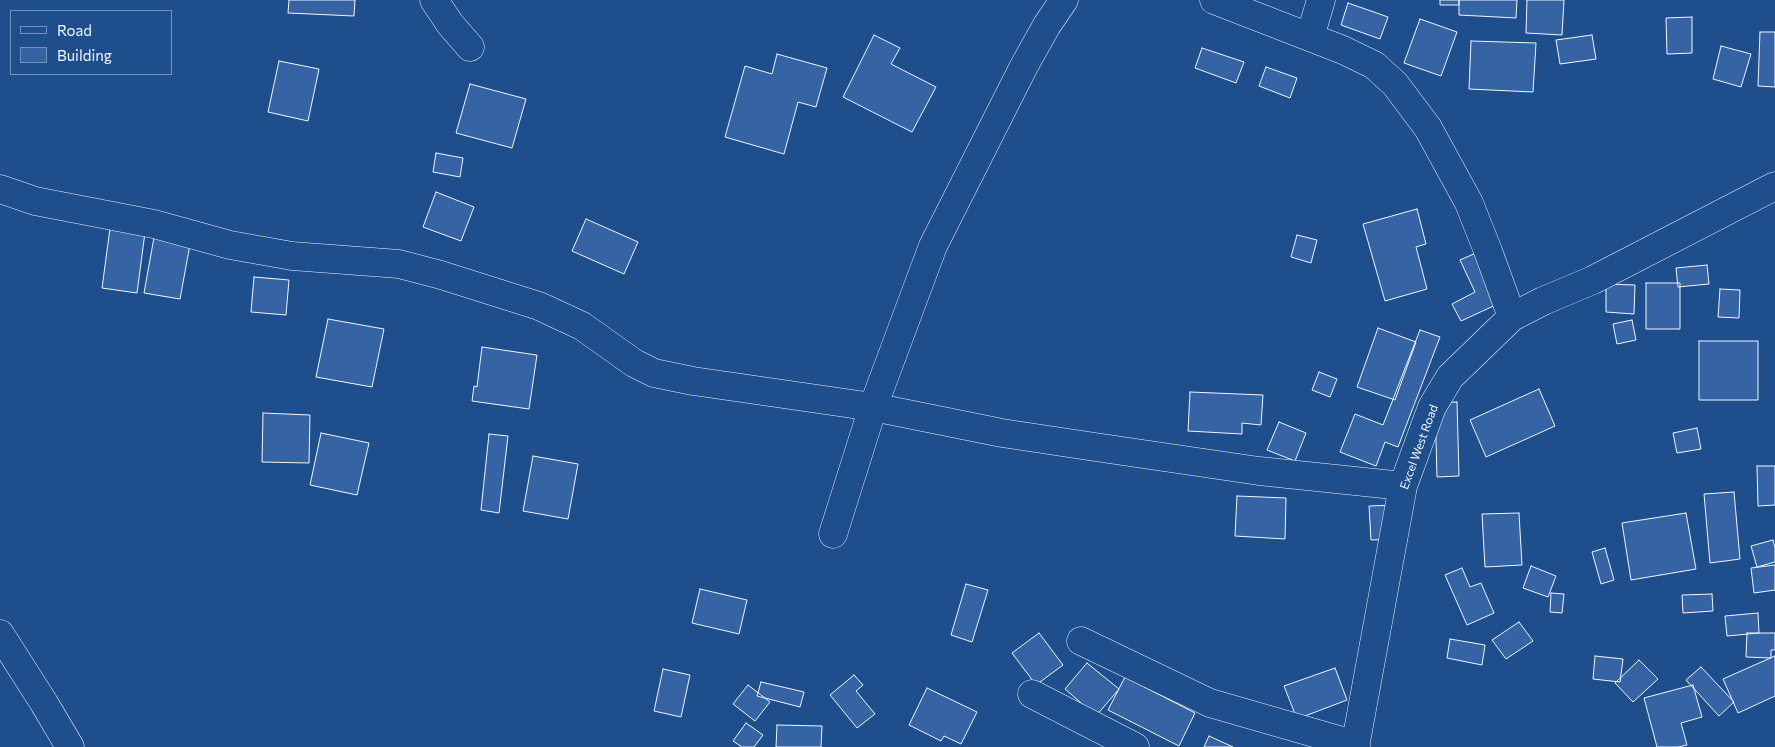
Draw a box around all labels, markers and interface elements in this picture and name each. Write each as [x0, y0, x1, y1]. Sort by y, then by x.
legend [10, 10, 172, 75]
text: Road [57, 21, 92, 39]
text: Building [57, 46, 112, 64]
street label: Excel West Road [1397, 403, 1441, 491]

